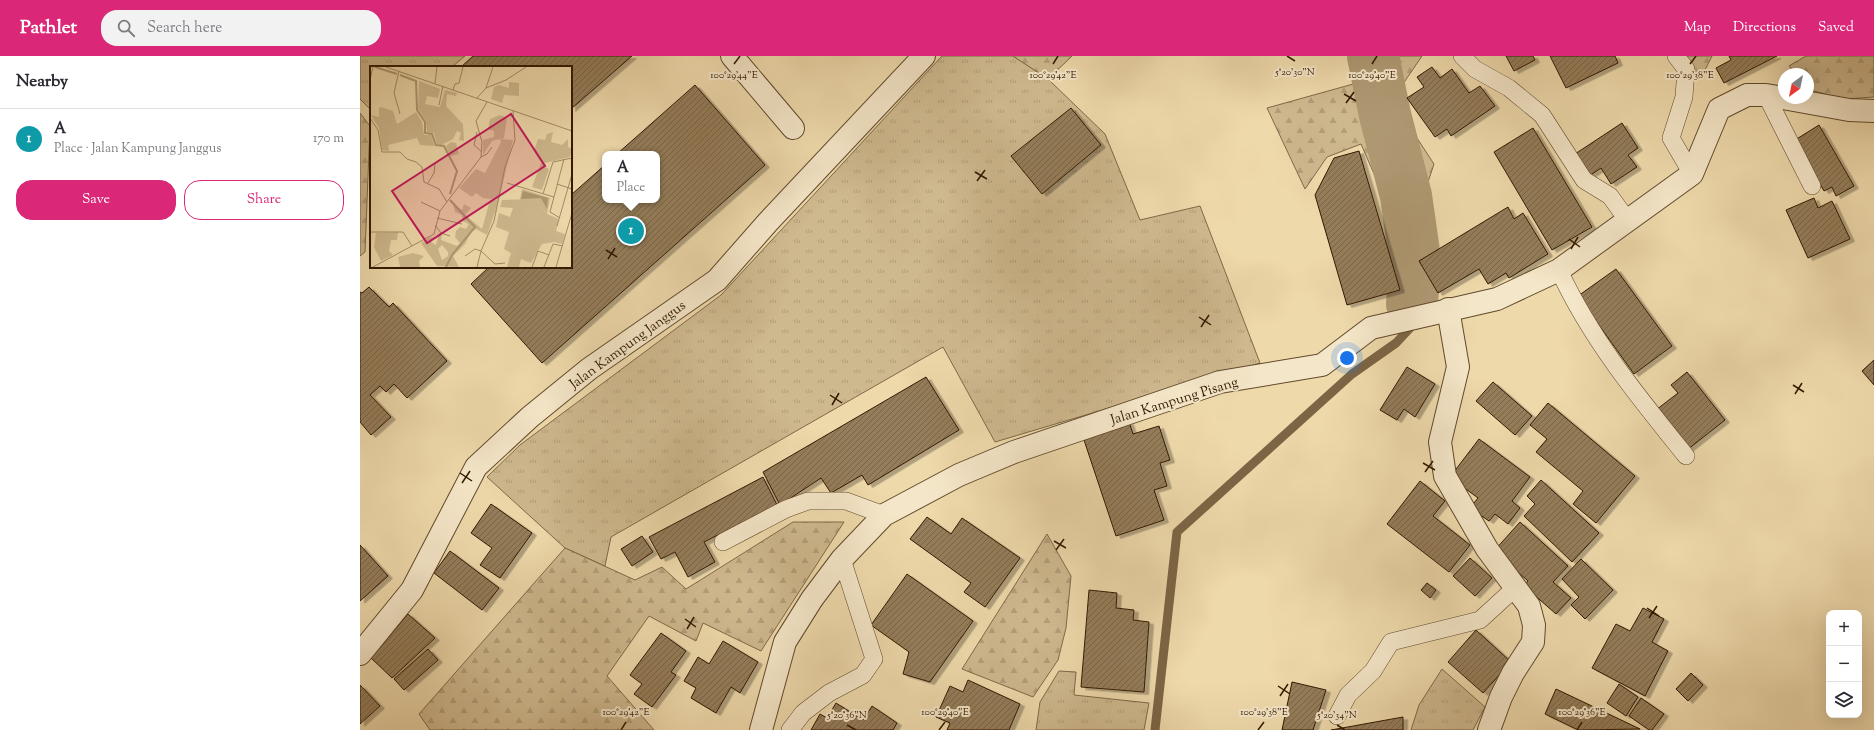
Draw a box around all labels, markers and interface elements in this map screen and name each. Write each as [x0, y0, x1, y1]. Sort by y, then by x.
search box [101, 10, 381, 46]
text: Pathlet [20, 15, 77, 42]
icon: search [115, 17, 137, 39]
text: Search here [147, 18, 222, 39]
text: Map [1684, 18, 1711, 38]
text: Directions [1733, 18, 1796, 38]
text: Saved [1818, 18, 1854, 38]
text: 5°20'30"N [1274, 65, 1315, 80]
inset map [370, 66, 572, 268]
text: 100°29'44"E [710, 68, 758, 83]
text: 100°29'42"E [1030, 68, 1076, 83]
text: 100°29'40"E [1348, 68, 1396, 83]
text: 100°29'38"E [1666, 68, 1714, 83]
north arrow [1778, 68, 1814, 104]
text: Nearby [16, 70, 68, 94]
text: A [54, 119, 66, 140]
text: 1 [27, 130, 31, 148]
text: 170 m [313, 130, 344, 148]
text: Place · Jalan Kampung Janggus [54, 140, 221, 158]
popup [602, 151, 660, 203]
text: A [617, 158, 629, 179]
text: Place [617, 179, 645, 197]
button: Save [16, 180, 176, 220]
button: Share [184, 180, 344, 220]
pin: 1 [618, 216, 644, 246]
street label: Jalan Kampung Janggus [565, 296, 691, 395]
your location [1337, 348, 1357, 368]
street label: Jalan Kampung Pisang [1107, 373, 1241, 431]
map controls [1826, 610, 1862, 718]
button: + [1826, 610, 1862, 646]
button: − [1826, 646, 1862, 682]
button: layers [1826, 682, 1862, 718]
text: 100°29'42"E [603, 705, 649, 720]
text: 100°29'40"E [921, 705, 969, 720]
text: 100°29'38"E [1240, 705, 1288, 720]
text: 100°29'36"E [1558, 705, 1606, 720]
text: 5°20'36"N [826, 708, 867, 723]
text: 5°20'34"N [1316, 708, 1357, 723]

